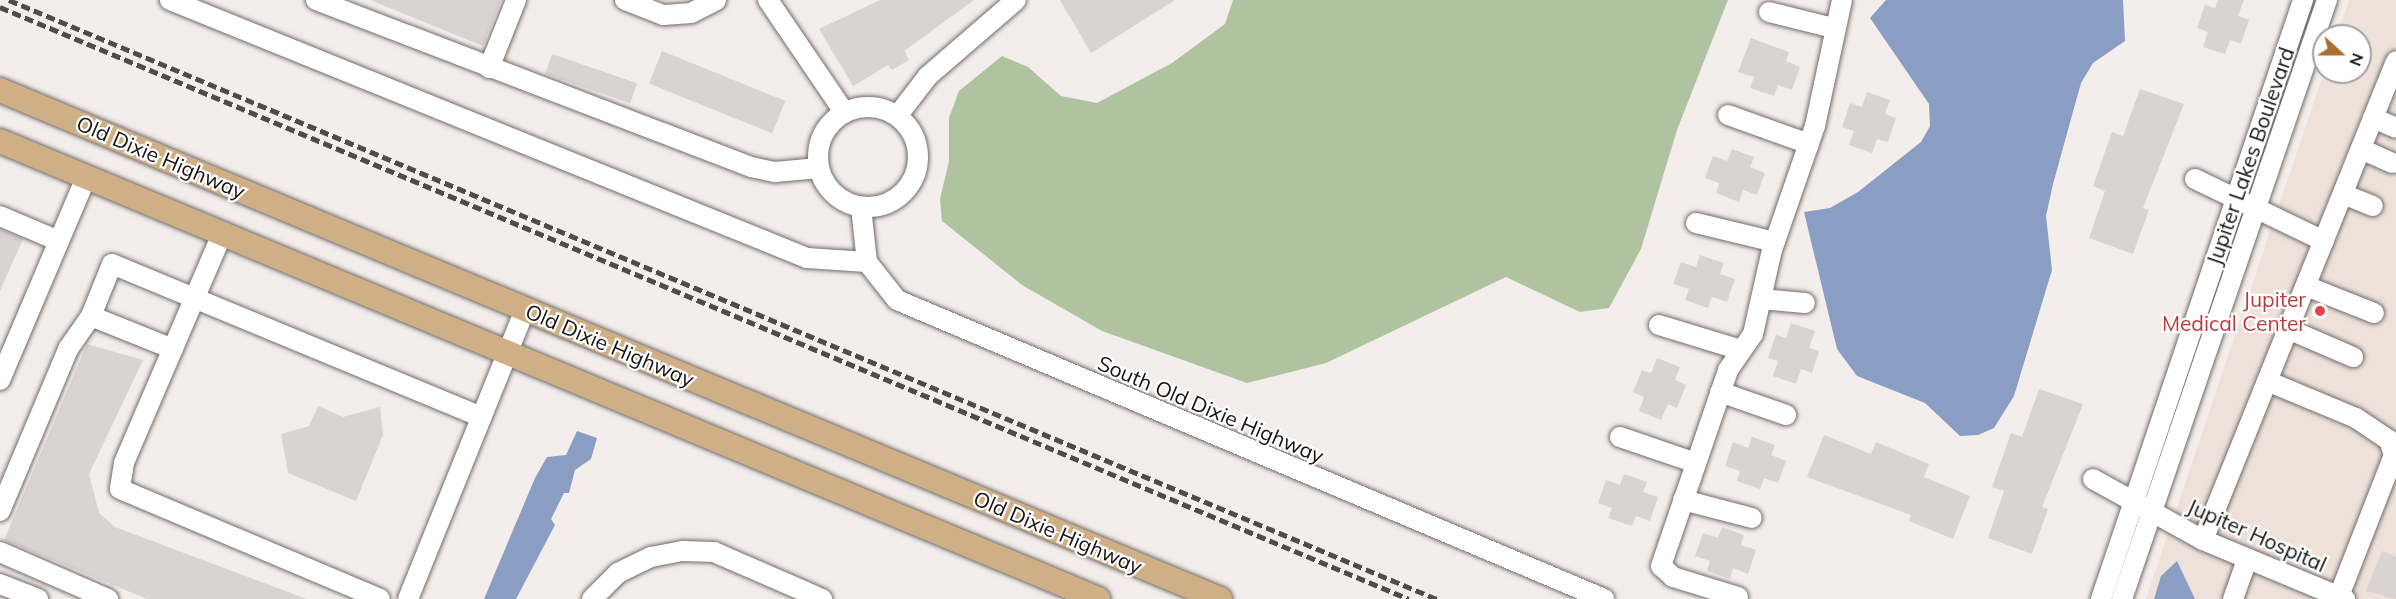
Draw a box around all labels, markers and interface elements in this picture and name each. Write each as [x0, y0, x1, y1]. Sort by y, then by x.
north arrow [2312, 24, 2372, 84]
street label: Jupiter Lakes Boulevard [2201, 44, 2299, 268]
text: N [2345, 51, 2368, 69]
street label: Old Dixie Highway [73, 110, 249, 204]
place label: Jupiter Medical Center [2162, 286, 2306, 336]
street label: Old Dixie Highway [522, 298, 698, 392]
marker: Jupiter Medical Center [2311, 302, 2329, 320]
street label: South Old Dixie Highway [1094, 350, 1328, 468]
street label: Old Dixie Highway [970, 485, 1146, 579]
street label: Jupiter Hospital [2184, 493, 2330, 577]

